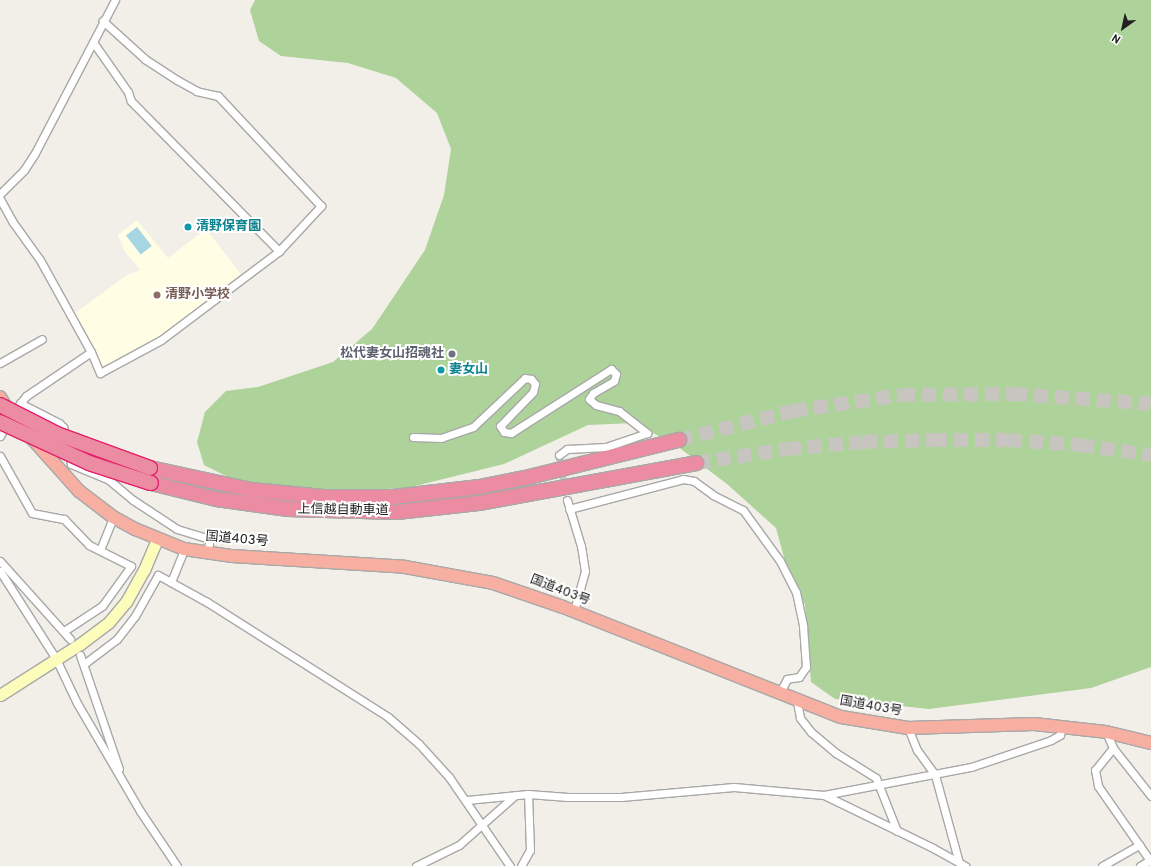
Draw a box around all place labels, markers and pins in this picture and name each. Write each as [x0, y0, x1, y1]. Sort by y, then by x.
place label: 清野保育園 [196, 219, 261, 235]
marker: 清野保育園 [183, 222, 193, 232]
place label: 清野小学校 [165, 287, 230, 303]
marker: 清野小学校 [152, 290, 162, 300]
place label: 松代妻女山招魂社 [340, 346, 444, 362]
marker: 松代妻女山招魂社 [447, 349, 457, 359]
place label: 妻女山 [449, 362, 488, 378]
marker: 妻女山 [436, 365, 446, 375]

